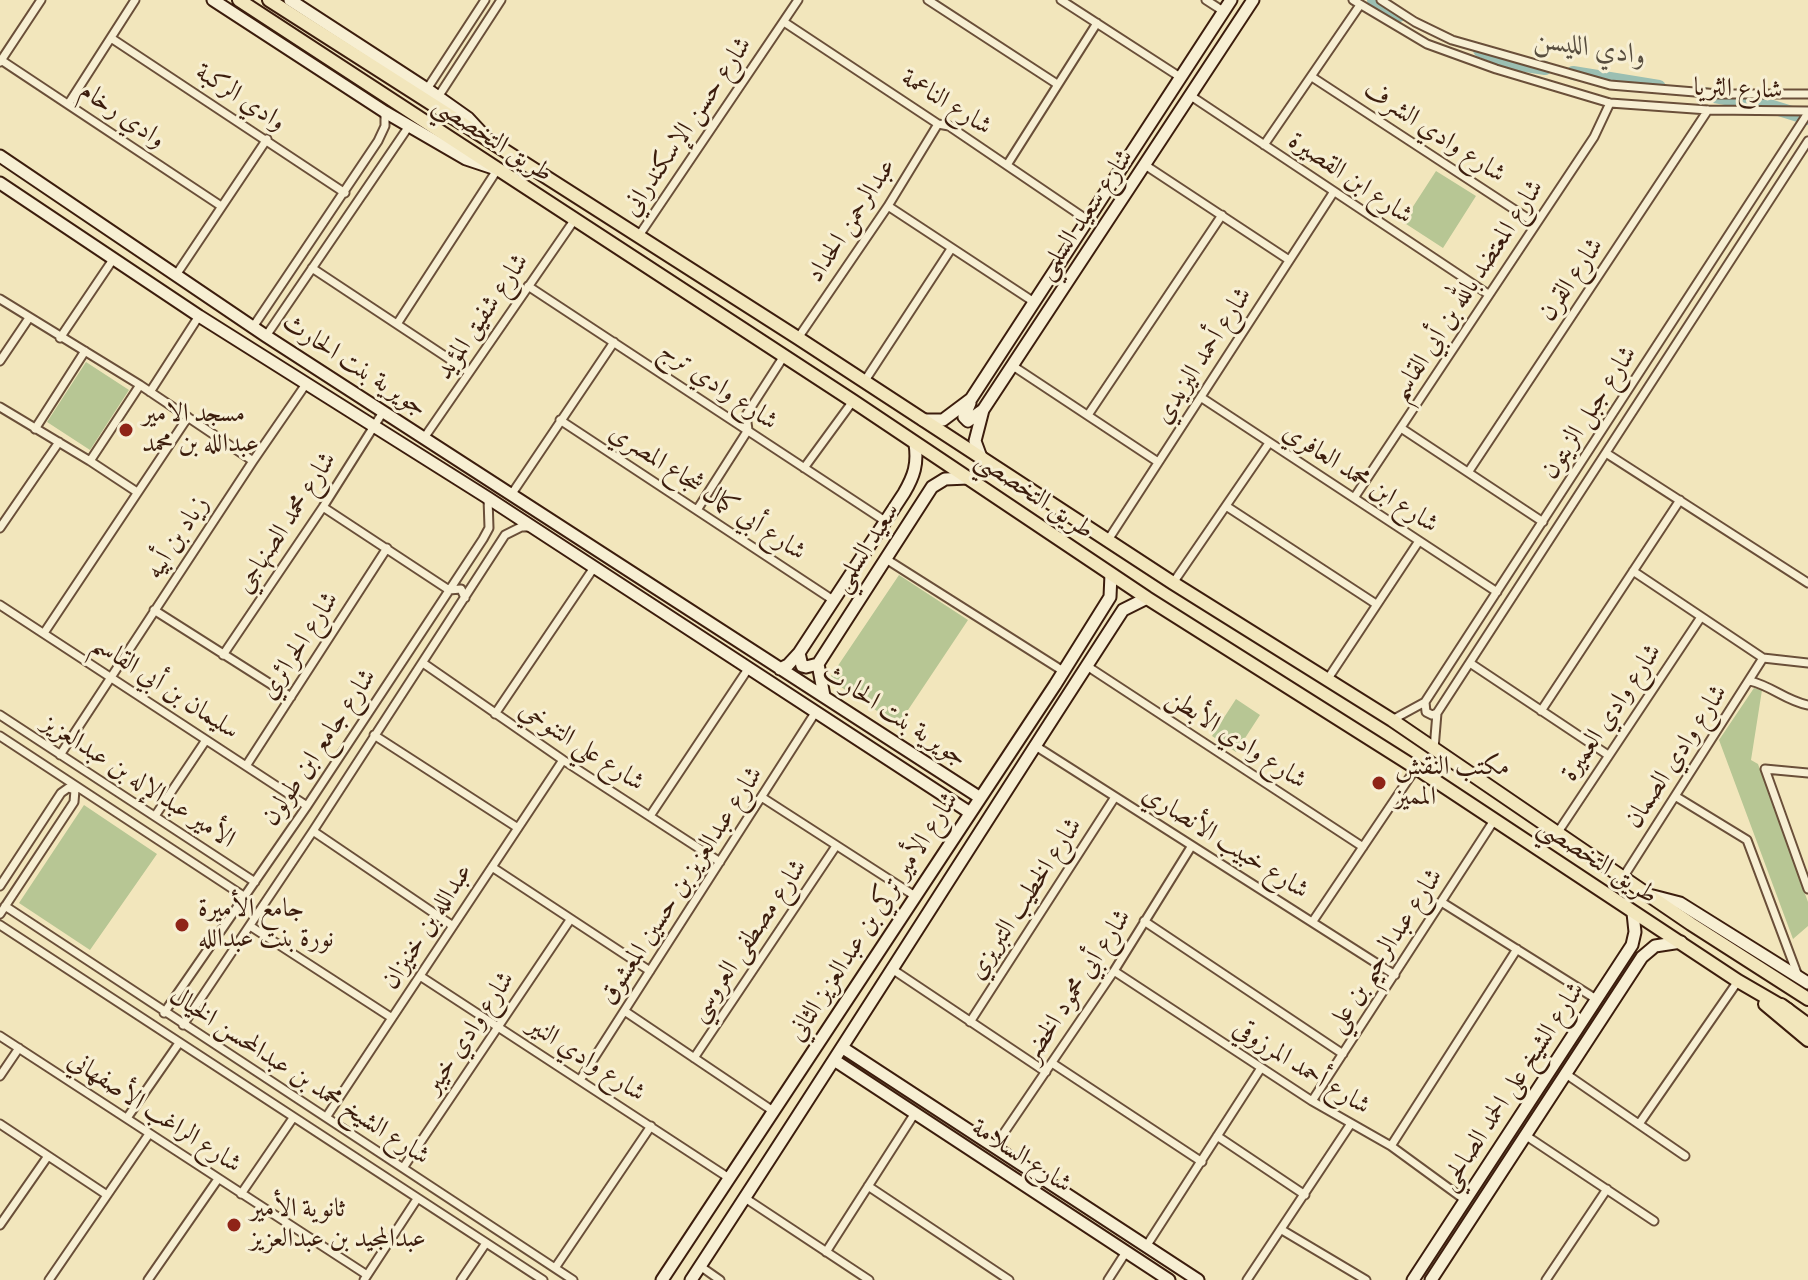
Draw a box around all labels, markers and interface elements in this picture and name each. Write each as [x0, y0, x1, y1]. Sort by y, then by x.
water label: وادي الليسن [1531, 24, 1649, 74]
street label: شارع حسن الإسكندراني [616, 31, 760, 223]
street label: وادي الركبة [189, 57, 291, 139]
street label: شارع الناعمة [895, 63, 997, 143]
street label: شارع الثريا [1693, 73, 1783, 107]
street label: شارع وادي الشرف [1357, 75, 1511, 191]
street label: وادي رخام [73, 76, 171, 156]
street label: طريق التخصصي [426, 90, 558, 190]
street label: شارع ابن القصيرة [1282, 126, 1418, 232]
street label: شارع سعيد السلمي [1031, 144, 1141, 286]
street label: عبدالرحمن الحداد [800, 153, 904, 289]
street label: شارع المعتضد بالله بن أبي القاسم [1385, 174, 1551, 408]
street label: شارع القرن [1533, 232, 1611, 328]
street label: شارع شفيق المؤيد [429, 248, 537, 386]
street label: شارع أحمد اليزيدي [1148, 282, 1260, 430]
street label: جويرية بنت الحارث [275, 307, 433, 425]
street label: شارع وادي ترج [653, 336, 783, 438]
street label: شارع جبل الزيتون [1535, 340, 1645, 486]
place label: مسجد الامير عبدالله بن محمد [142, 399, 259, 460]
street label: شارع ابن محمد العافري [1276, 417, 1444, 541]
street label: شارع أبي كمال شجاع المصري [603, 418, 811, 568]
marker: مسجد الامير عبدالله بن محمد [117, 421, 135, 439]
street label: طريق التخصصي [969, 445, 1099, 547]
street label: شارع محمد الصنهاجي [230, 446, 344, 600]
street label: زياد بن أبيه [140, 491, 216, 585]
street label: سعيد السلمي [827, 497, 907, 599]
street label: شارع الحرائري [254, 586, 346, 706]
street label: سليمان بن أبي القاسم [85, 629, 245, 747]
street label: شارع وادي العميرة [1555, 638, 1669, 788]
street label: جويرية بنت الحارث [815, 657, 973, 775]
street label: شارع جامع ابن طولون [256, 663, 384, 833]
street label: شارع وادي الصمان [1619, 679, 1735, 835]
street label: شارع وادي الأبطن [1160, 683, 1312, 797]
street label: شارع علي التنوخي [512, 695, 650, 799]
street label: الأمير عبدالإله بن عبدالعزيز [36, 708, 240, 856]
place label: مكتب النقش المميز [1395, 752, 1509, 814]
street label: شارع عبدالعزيز بن حسين المعشوق [593, 761, 771, 1011]
marker: مكتب النقش المميز [1370, 774, 1388, 792]
street label: شارع خبيب الأنصاري [1136, 779, 1314, 907]
street label: شارع الأمير تركي بن عبدالعزيز الثاني [782, 786, 966, 1048]
street label: شارع الخطيب التبريزي [962, 812, 1090, 986]
street label: طريق التخصصي [1531, 812, 1663, 912]
street label: شارع مصطفى العروسي [683, 854, 815, 1028]
street label: عبدالله بن خنيزان [376, 858, 480, 996]
street label: شارع عبدالرحيم بن علي [1321, 863, 1451, 1039]
place label: جامع الأميرة نورة بنت عبدالله [198, 894, 334, 956]
street label: شارع أبي محمود الخضر [1017, 904, 1139, 1068]
marker: جامع الأميرة نورة بنت عبدالله [173, 916, 191, 934]
street label: شارع وادي خيبر [418, 966, 522, 1100]
street label: شارع الشيخ على الحمد الصالحي [1434, 977, 1592, 1197]
street label: شارع الشيخ محمد بن عبدالمحسن الخيال [163, 981, 435, 1173]
street label: شارع وادي النير [521, 1010, 651, 1110]
street label: شارع أحمد المرزوقي [1226, 1013, 1376, 1123]
street label: شارع الراغب الأصفهاني [61, 1045, 247, 1181]
street label: شارع السلامة [965, 1113, 1077, 1201]
place label: ثانوية الأمير عبدالمجيد بن عبدالعزيز [250, 1194, 426, 1256]
marker: ثانوية الأمير عبدالمجيد بن عبدالعزيز [225, 1216, 243, 1234]

